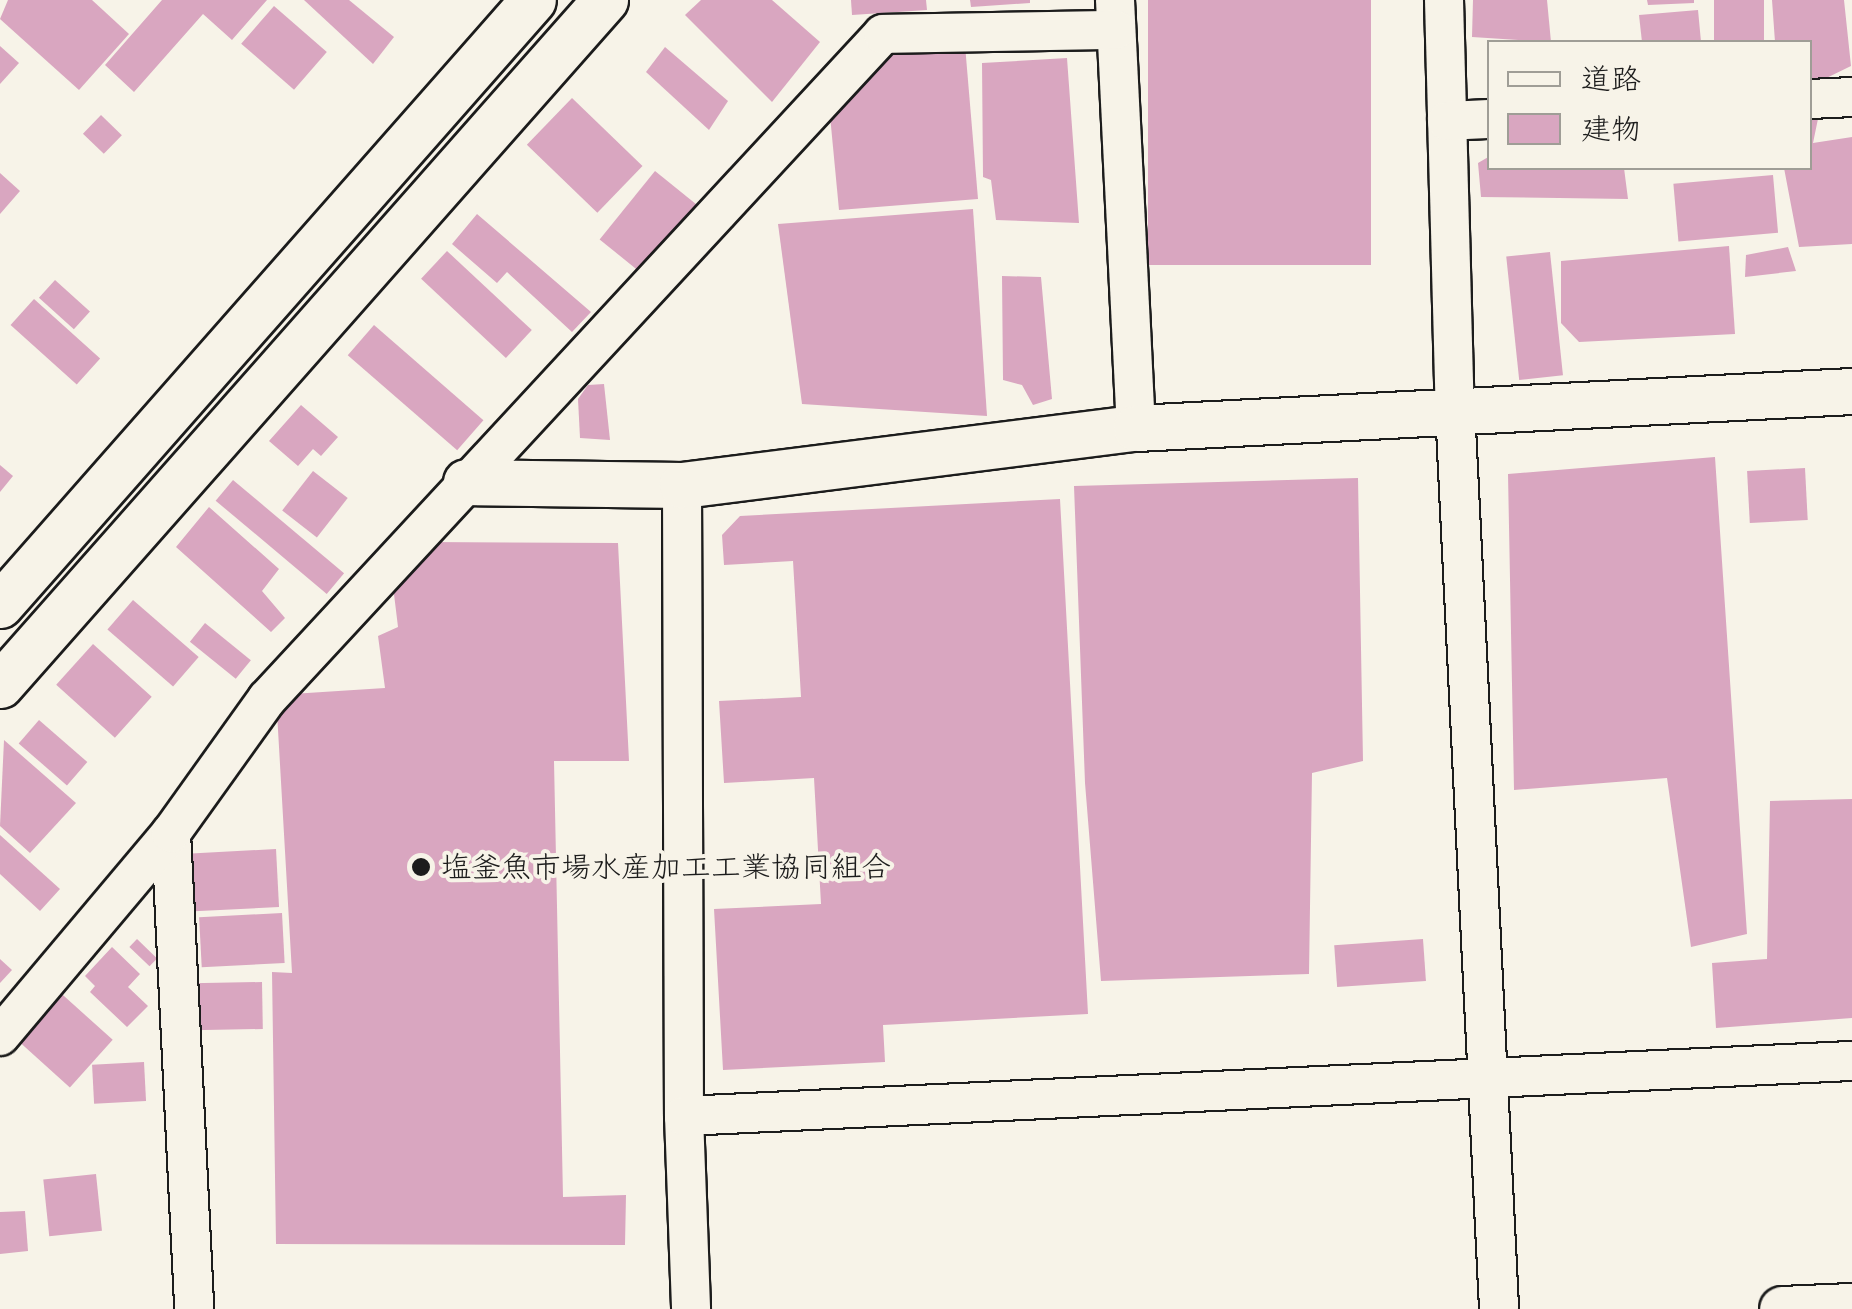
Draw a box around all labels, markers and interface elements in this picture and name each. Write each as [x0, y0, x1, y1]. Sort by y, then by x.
legend [1487, 40, 1812, 170]
text: 道路 [1581, 52, 1641, 106]
text: 建物 [1581, 102, 1641, 156]
place label: 塩釜魚市場水産加工工業協同組合 [441, 849, 891, 885]
marker: 塩釜魚市場水産加工工業協同組合 [410, 856, 432, 878]

